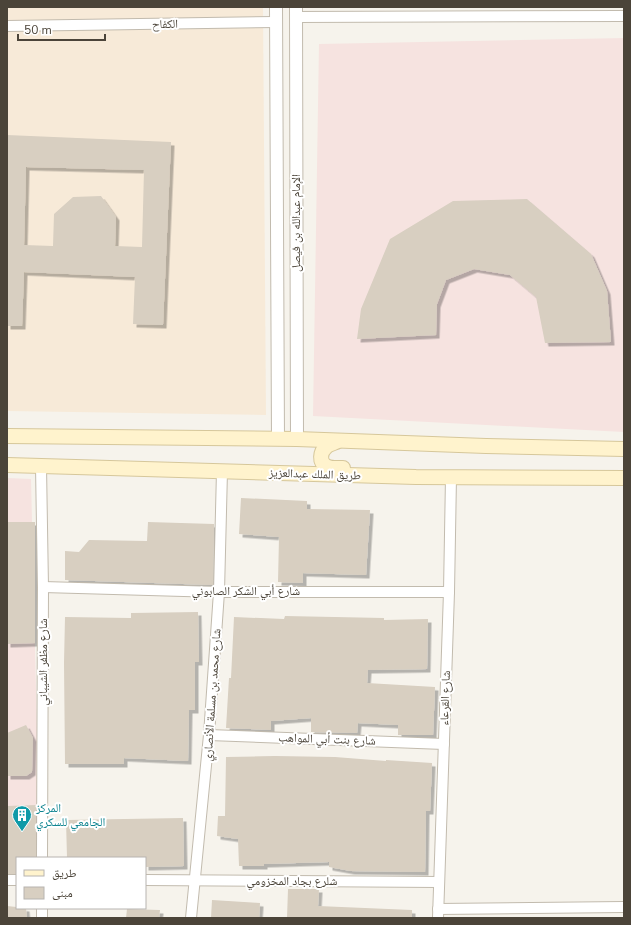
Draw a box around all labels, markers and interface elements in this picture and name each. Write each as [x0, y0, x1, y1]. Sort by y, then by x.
scale bar [18, 16, 105, 42]
street label: الكفاح [152, 16, 178, 32]
text: 50 m [24, 22, 52, 38]
street label: الإمام عبدالله بن فيصل [288, 174, 304, 272]
street label: طريق الملك عبدالعزيز [268, 464, 361, 484]
street label: شارع أبي الشكر الصابوني [192, 583, 300, 601]
street label: شارع مظفر الشيباني [35, 618, 53, 706]
street label: شارع محمد بن مسلمة الأنصاري [199, 628, 227, 762]
street label: شارع القرعاء [436, 670, 454, 726]
street label: شارع بنت أبي المواهب [278, 729, 376, 751]
place label: المركز الجامعي للسكري [35, 800, 106, 832]
building icon: المركز الجامعي للسكري [11, 804, 33, 832]
legend [16, 857, 146, 909]
text: طريق [52, 865, 77, 881]
street label: شلرع بجاد المخزومي [247, 873, 338, 891]
text: مبنى [52, 885, 73, 901]

